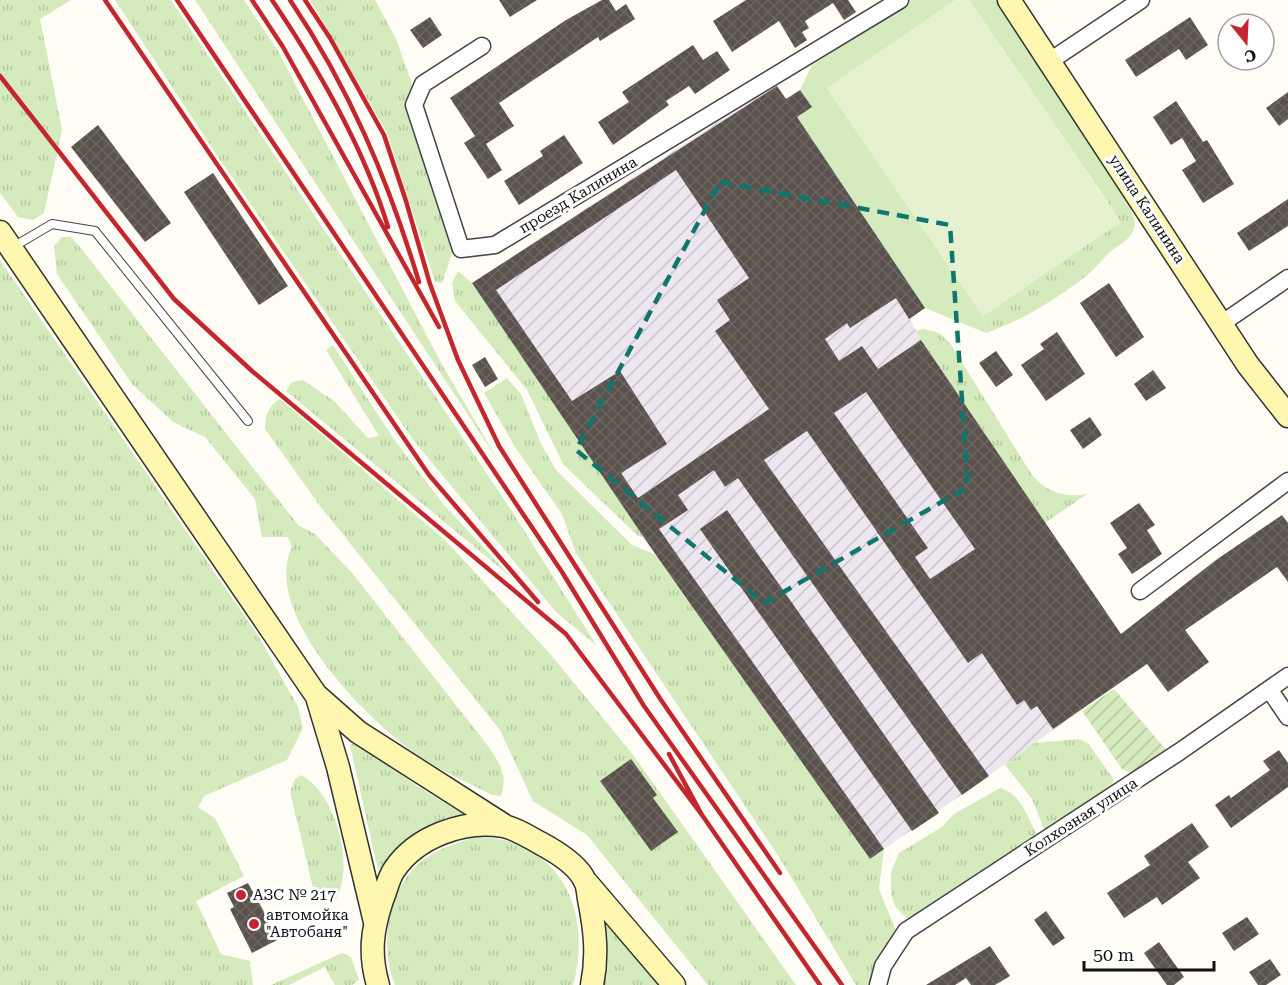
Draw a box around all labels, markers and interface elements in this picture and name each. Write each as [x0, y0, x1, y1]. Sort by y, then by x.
north arrow [1216, 12, 1276, 72]
text: С [1242, 45, 1259, 67]
street label: улица Калинина [1105, 151, 1189, 267]
street label: проезд Калинина [516, 153, 640, 237]
street label: Колхозная улица [1021, 774, 1141, 860]
place label: АЗС № 217 [253, 886, 336, 904]
marker: АЗС № 217 [234, 888, 248, 902]
place label: автомойка "Автобаня" [266, 906, 349, 941]
marker: автомойка "Автобаня" [247, 917, 261, 931]
scale bar [1084, 934, 1214, 972]
text: 50 m [1093, 944, 1134, 965]

